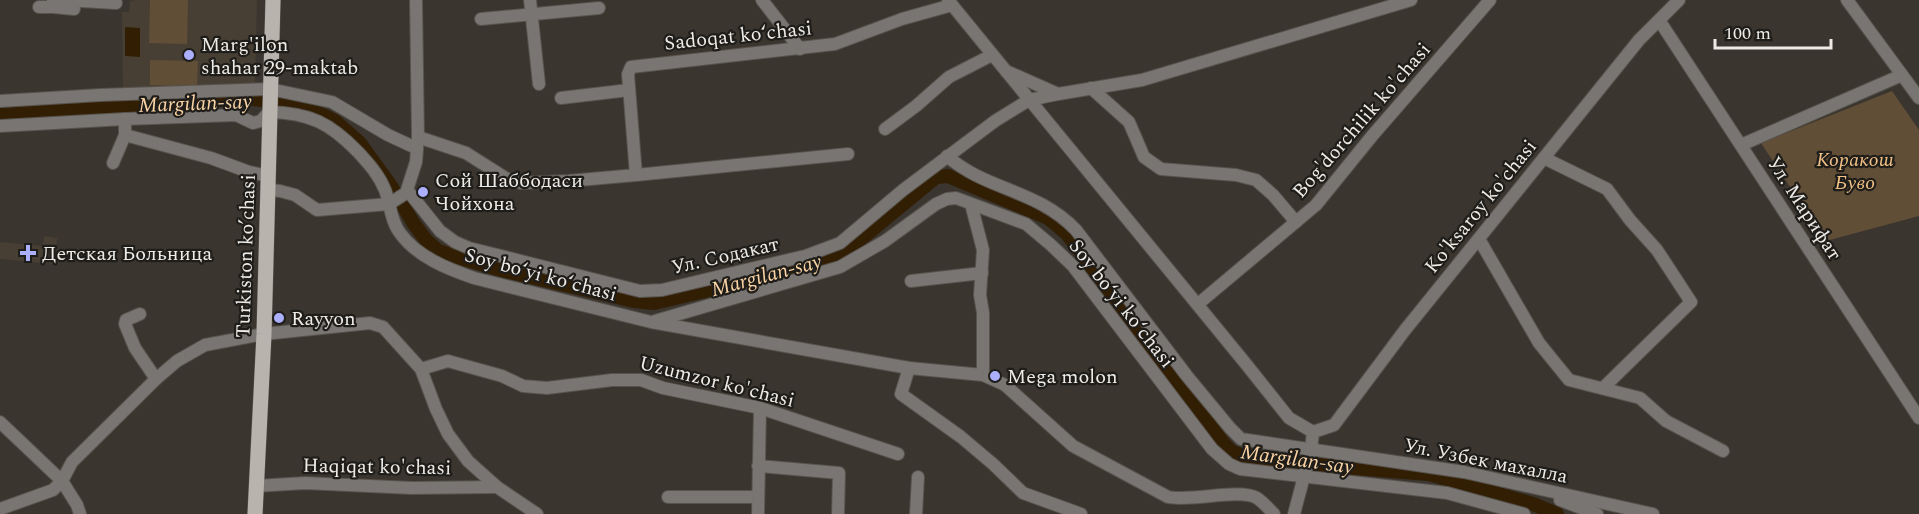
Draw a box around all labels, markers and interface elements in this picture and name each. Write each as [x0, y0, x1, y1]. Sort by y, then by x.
scale bar [1715, 12, 1830, 50]
street label: Sadoqat koʻchasi [663, 13, 813, 59]
text: 100 m [1724, 20, 1771, 47]
place label: Marg'ilon shahar 29-maktab [201, 30, 358, 83]
street label: Bog'dorchilik ko'chasi [1285, 36, 1438, 205]
marker: Marg'ilon shahar 29-maktab [182, 48, 196, 62]
water label: Margilan-say [138, 86, 253, 122]
street label: Ko'ksaroy ko'chasi [1417, 133, 1544, 280]
park label: Коракош Буво [1816, 145, 1894, 198]
street label: Ул. Марифат [1759, 151, 1849, 267]
place label: Сой Шаббодаси Чойхона [435, 166, 583, 219]
street label: Turkiston ko’chasi [228, 174, 264, 338]
marker: Сой Шаббодаси Чойхона [416, 185, 430, 199]
street label: Ул. Содакат [669, 229, 782, 283]
street label: Soy boʻyi koʻchasi [1061, 233, 1181, 375]
place label: Детская Больница [42, 239, 212, 269]
street label: Soy boʻyi koʻchasi [461, 240, 620, 310]
marker: Детская Больница [19, 244, 37, 262]
water label: Margilan-say [707, 246, 826, 306]
place label: Rayyon [291, 304, 356, 334]
marker: Rayyon [272, 311, 286, 325]
street label: Uzumzor ko'chasi [636, 348, 798, 416]
place label: Mega molon [1007, 362, 1118, 392]
marker: Mega molon [988, 369, 1002, 383]
street label: Ул. Узбек махалла [1401, 430, 1571, 492]
water label: Margilan-say [1238, 436, 1356, 484]
street label: Haqiqat ko'chasi [302, 451, 452, 483]

